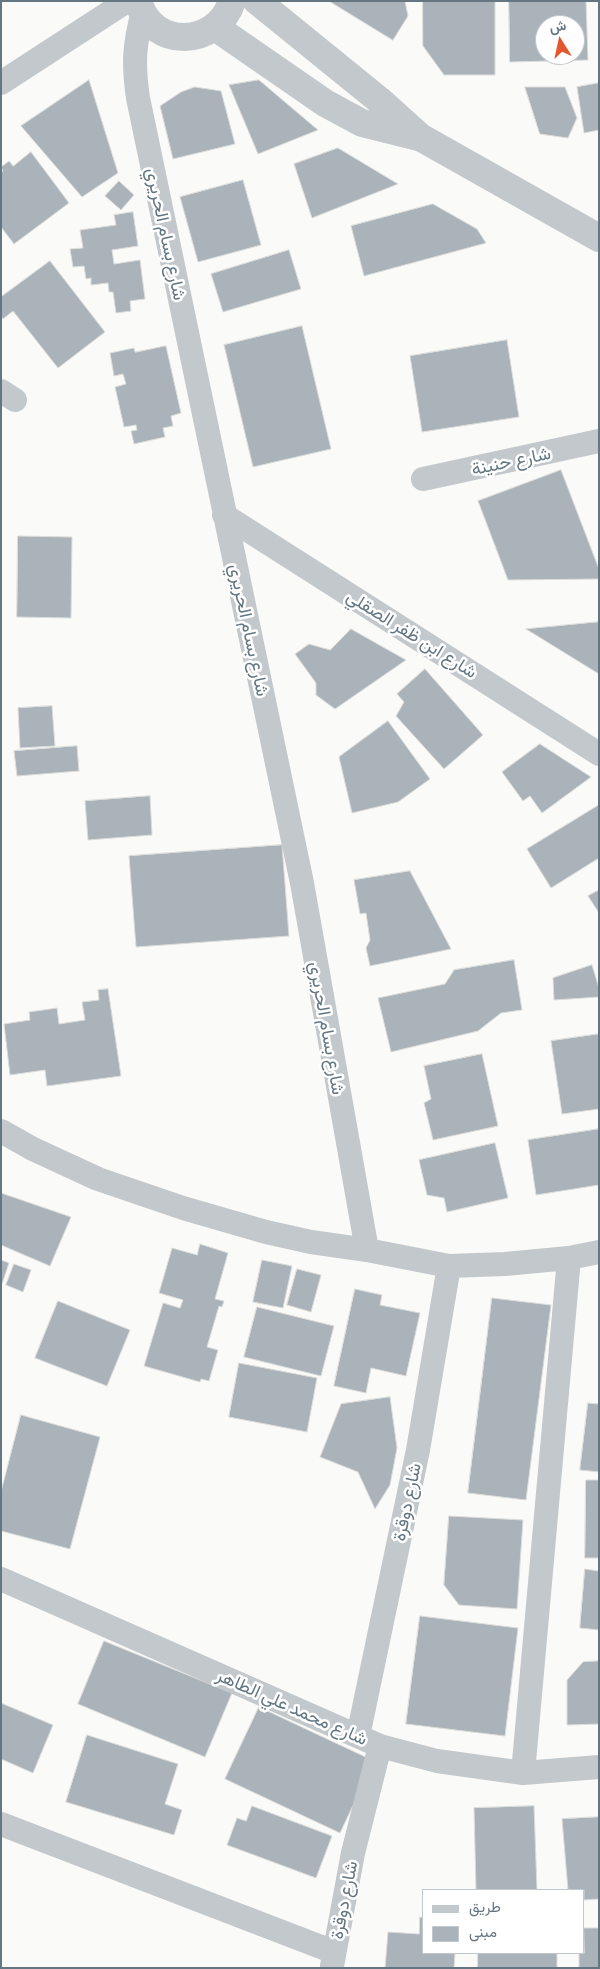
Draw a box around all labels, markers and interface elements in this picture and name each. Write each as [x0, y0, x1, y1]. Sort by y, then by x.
north arrow [535, 15, 585, 65]
text: ش [548, 17, 567, 36]
street label: شارع بسام الحريري [141, 166, 191, 302]
street label: شارع حنينة [469, 442, 553, 480]
street label: شارع بسام الحريري [224, 562, 274, 698]
street label: شارع ابن ظفر الصقلي [343, 585, 481, 683]
street label: شارع بسام الحريري [305, 960, 349, 1096]
street label: شارع دوقرة [388, 1461, 426, 1543]
street label: شارع محمد علي الطاهر [213, 1664, 371, 1750]
street label: شارع دوقرة [326, 1859, 362, 1941]
legend [422, 1889, 585, 1954]
text: طريق [469, 1898, 501, 1915]
text: مبنى [469, 1923, 497, 1940]

